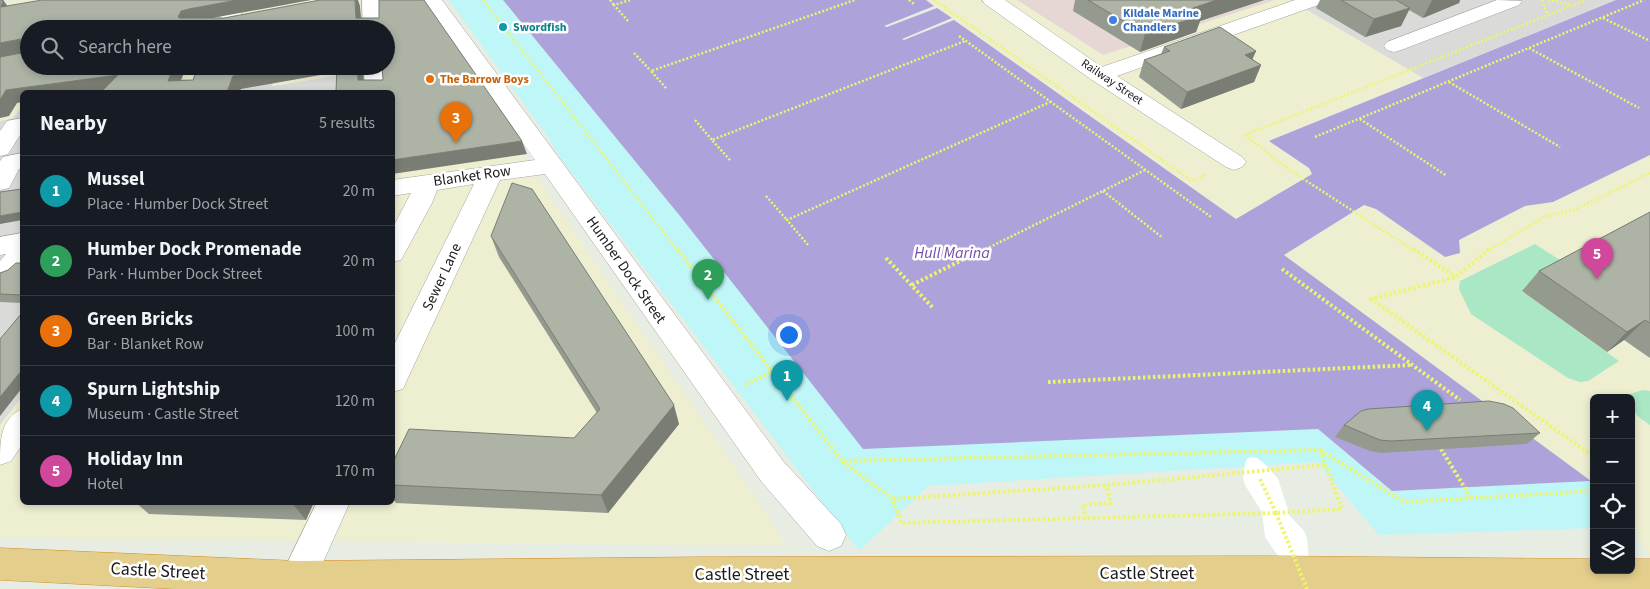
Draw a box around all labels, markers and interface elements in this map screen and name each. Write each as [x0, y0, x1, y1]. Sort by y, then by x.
place label: Kildale Marine Chandlers [1123, 5, 1199, 36]
marker: Kildale Marine Chandlers [1107, 14, 1119, 26]
place label: Swordfish [513, 19, 567, 36]
search box [20, 20, 395, 75]
marker: Swordfish [497, 21, 509, 33]
icon: search [38, 34, 66, 62]
text: Search here [78, 34, 172, 61]
street label: Railway Street [1078, 55, 1146, 109]
place label: The Barrow Boys [440, 71, 529, 88]
marker: The Barrow Boys [424, 73, 436, 85]
pin: 3 [440, 102, 472, 143]
text: Nearby [40, 108, 107, 138]
text: 5 results [319, 112, 375, 134]
street label: Blanket Row [432, 160, 512, 192]
text: Mussel [87, 166, 144, 193]
text: 1 [52, 180, 60, 202]
text: 20 m [343, 180, 375, 202]
text: Place · Humber Dock Street [87, 193, 268, 215]
street label: Humber Dock Street [581, 212, 671, 328]
text: Humber Dock Promenade [87, 236, 302, 263]
pin: 5 [1581, 238, 1613, 279]
street label: Sewer Lane [417, 240, 467, 314]
water label: Hull Marina [914, 242, 990, 264]
text: 2 [52, 250, 60, 272]
text: 20 m [343, 250, 375, 272]
pin: 2 [692, 259, 724, 300]
text: Park · Humber Dock Street [87, 263, 262, 285]
text: Green Bricks [87, 306, 193, 333]
text: 3 [52, 320, 60, 342]
text: 100 m [335, 320, 375, 342]
your location [776, 322, 802, 348]
text: Bar · Blanket Row [87, 333, 204, 355]
pin: 1 [771, 360, 803, 401]
text: Spurn Lightship [87, 376, 220, 403]
text: 4 [52, 390, 60, 412]
text: 120 m [335, 390, 375, 412]
pin: 4 [1411, 390, 1443, 431]
map controls [1590, 394, 1635, 574]
button: + [1590, 394, 1635, 439]
text: Museum · Castle Street [87, 403, 239, 425]
button: − [1590, 439, 1635, 484]
text: Holiday Inn [87, 446, 183, 473]
text: 5 [52, 460, 60, 482]
text: 170 m [335, 460, 375, 482]
text: Hotel [87, 473, 123, 495]
button: locate [1590, 484, 1635, 529]
button: layers [1590, 529, 1635, 574]
street label: Castle Street [110, 556, 206, 586]
street label: Castle Street [1100, 561, 1194, 586]
street label: Castle Street [695, 562, 789, 587]

